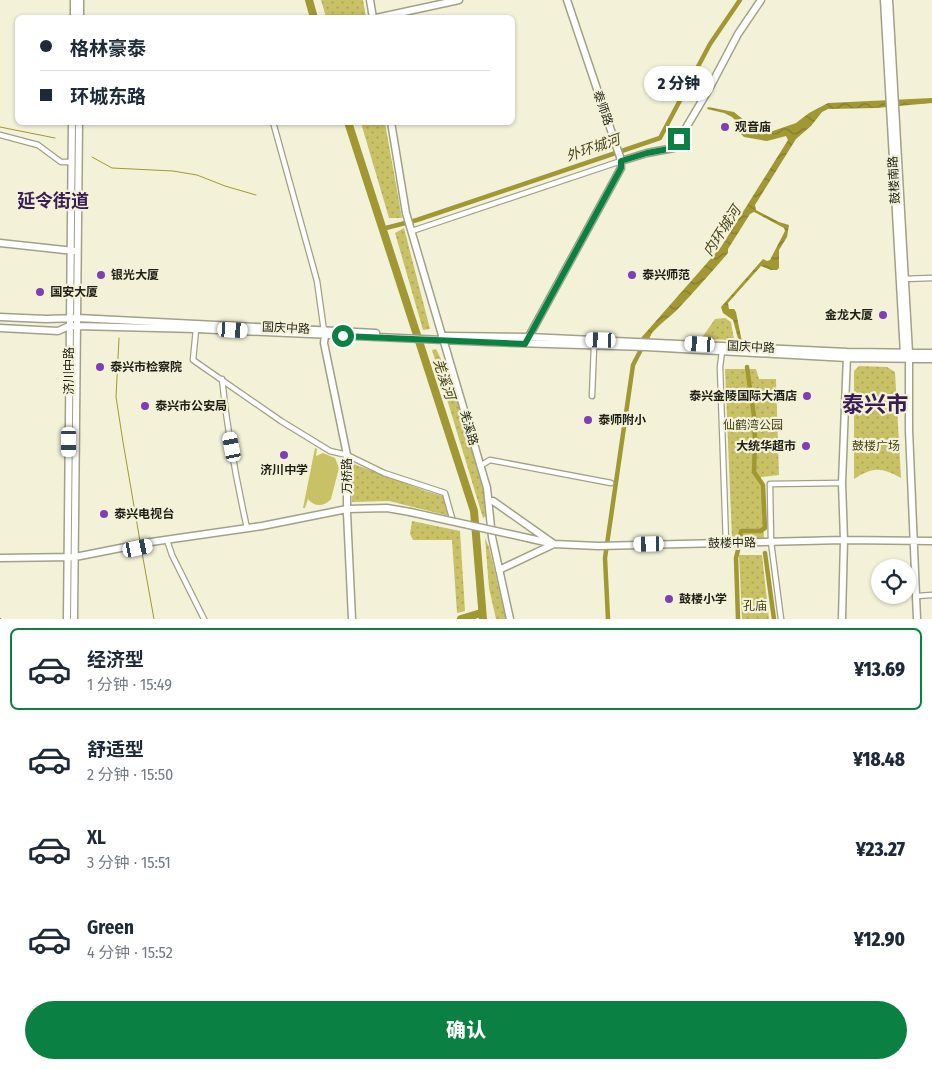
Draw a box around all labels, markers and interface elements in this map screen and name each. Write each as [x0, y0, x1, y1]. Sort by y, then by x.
text: 格林豪泰 [70, 37, 146, 60]
callout: 2 分钟 [644, 66, 714, 102]
text: 2 分钟 [658, 74, 700, 93]
text: 环城东路 [70, 85, 146, 108]
street label: 泰师路 [591, 89, 615, 127]
place label: 观音庙 [735, 120, 771, 134]
marker: 观音庙 [719, 121, 731, 133]
route end [668, 128, 690, 150]
water label: 外环城河 [564, 130, 625, 165]
street label: 鼓楼南路 [886, 156, 902, 204]
district label: 延令街道 [17, 190, 89, 212]
water label: 内环城河 [700, 200, 746, 259]
place label: 银光大厦 [111, 268, 159, 282]
place label: 泰兴师范 [642, 268, 690, 282]
marker: 银光大厦 [95, 269, 107, 281]
marker: 泰兴师范 [626, 269, 638, 281]
place label: 国安大厦 [50, 285, 98, 299]
marker: 国安大厦 [34, 286, 46, 298]
place label: 金龙大厦 [825, 308, 873, 322]
marker: 金龙大厦 [877, 309, 889, 321]
street label: 国庆中路 [262, 320, 310, 336]
car [217, 322, 248, 338]
route start [332, 325, 354, 347]
car [585, 332, 616, 348]
car [684, 336, 715, 352]
street label: 国庆中路 [727, 339, 775, 355]
street label: 济川中路 [62, 347, 76, 395]
water label: 羌溪河 [429, 356, 460, 404]
place label: 泰兴市检察院 [110, 360, 182, 374]
marker: 泰兴市检察院 [94, 361, 106, 373]
place label: 泰兴金陵国际大酒店 [689, 389, 797, 403]
marker: 泰兴金陵国际大酒店 [801, 390, 813, 402]
district label: 泰兴市 [842, 391, 908, 418]
place label: 泰兴市公安局 [155, 399, 227, 413]
marker: 泰兴市公安局 [139, 400, 151, 412]
street label: 羌溪路 [457, 409, 481, 447]
place label: 泰师附小 [598, 413, 646, 427]
marker: 泰师附小 [582, 414, 594, 426]
park label: 仙鹤湾公园 [723, 418, 783, 432]
car [61, 427, 76, 457]
car [221, 431, 242, 463]
place label: 大统华超市 [736, 439, 796, 453]
park label: 鼓楼广场 [852, 439, 900, 453]
marker: 大统华超市 [800, 440, 812, 452]
marker: 济川中学 [278, 449, 290, 461]
street label: 万桥路 [340, 458, 354, 494]
place label: 济川中学 [260, 463, 308, 477]
place label: 泰兴电视台 [114, 507, 174, 521]
marker: 泰兴电视台 [98, 508, 110, 520]
car [633, 536, 664, 552]
street label: 鼓楼中路 [708, 536, 756, 550]
car [121, 538, 154, 558]
map controls [871, 559, 916, 604]
button: locate [871, 559, 916, 604]
place label: 鼓楼小学 [679, 592, 727, 606]
marker: 鼓楼小学 [663, 593, 675, 605]
park label: 孔庙 [743, 599, 767, 613]
icon: car [27, 647, 72, 692]
text: 经济型 [87, 648, 144, 671]
text: ¥13.69 [854, 658, 905, 681]
text: 1 分钟 · 15:49 [87, 675, 172, 694]
icon: car [27, 737, 72, 782]
text: 舒适型 [87, 738, 144, 761]
text: ¥18.48 [853, 748, 905, 771]
text: 2 分钟 · 15:50 [87, 765, 173, 784]
text: XL [87, 826, 106, 849]
icon: car [27, 827, 72, 872]
text: ¥23.27 [856, 838, 905, 861]
text: 3 分钟 · 15:51 [87, 853, 171, 872]
text: Green [87, 916, 134, 939]
icon: car [27, 917, 72, 962]
text: ¥12.90 [854, 928, 905, 951]
text: 4 分钟 · 15:52 [87, 943, 173, 962]
button: 确认 [25, 1001, 907, 1059]

